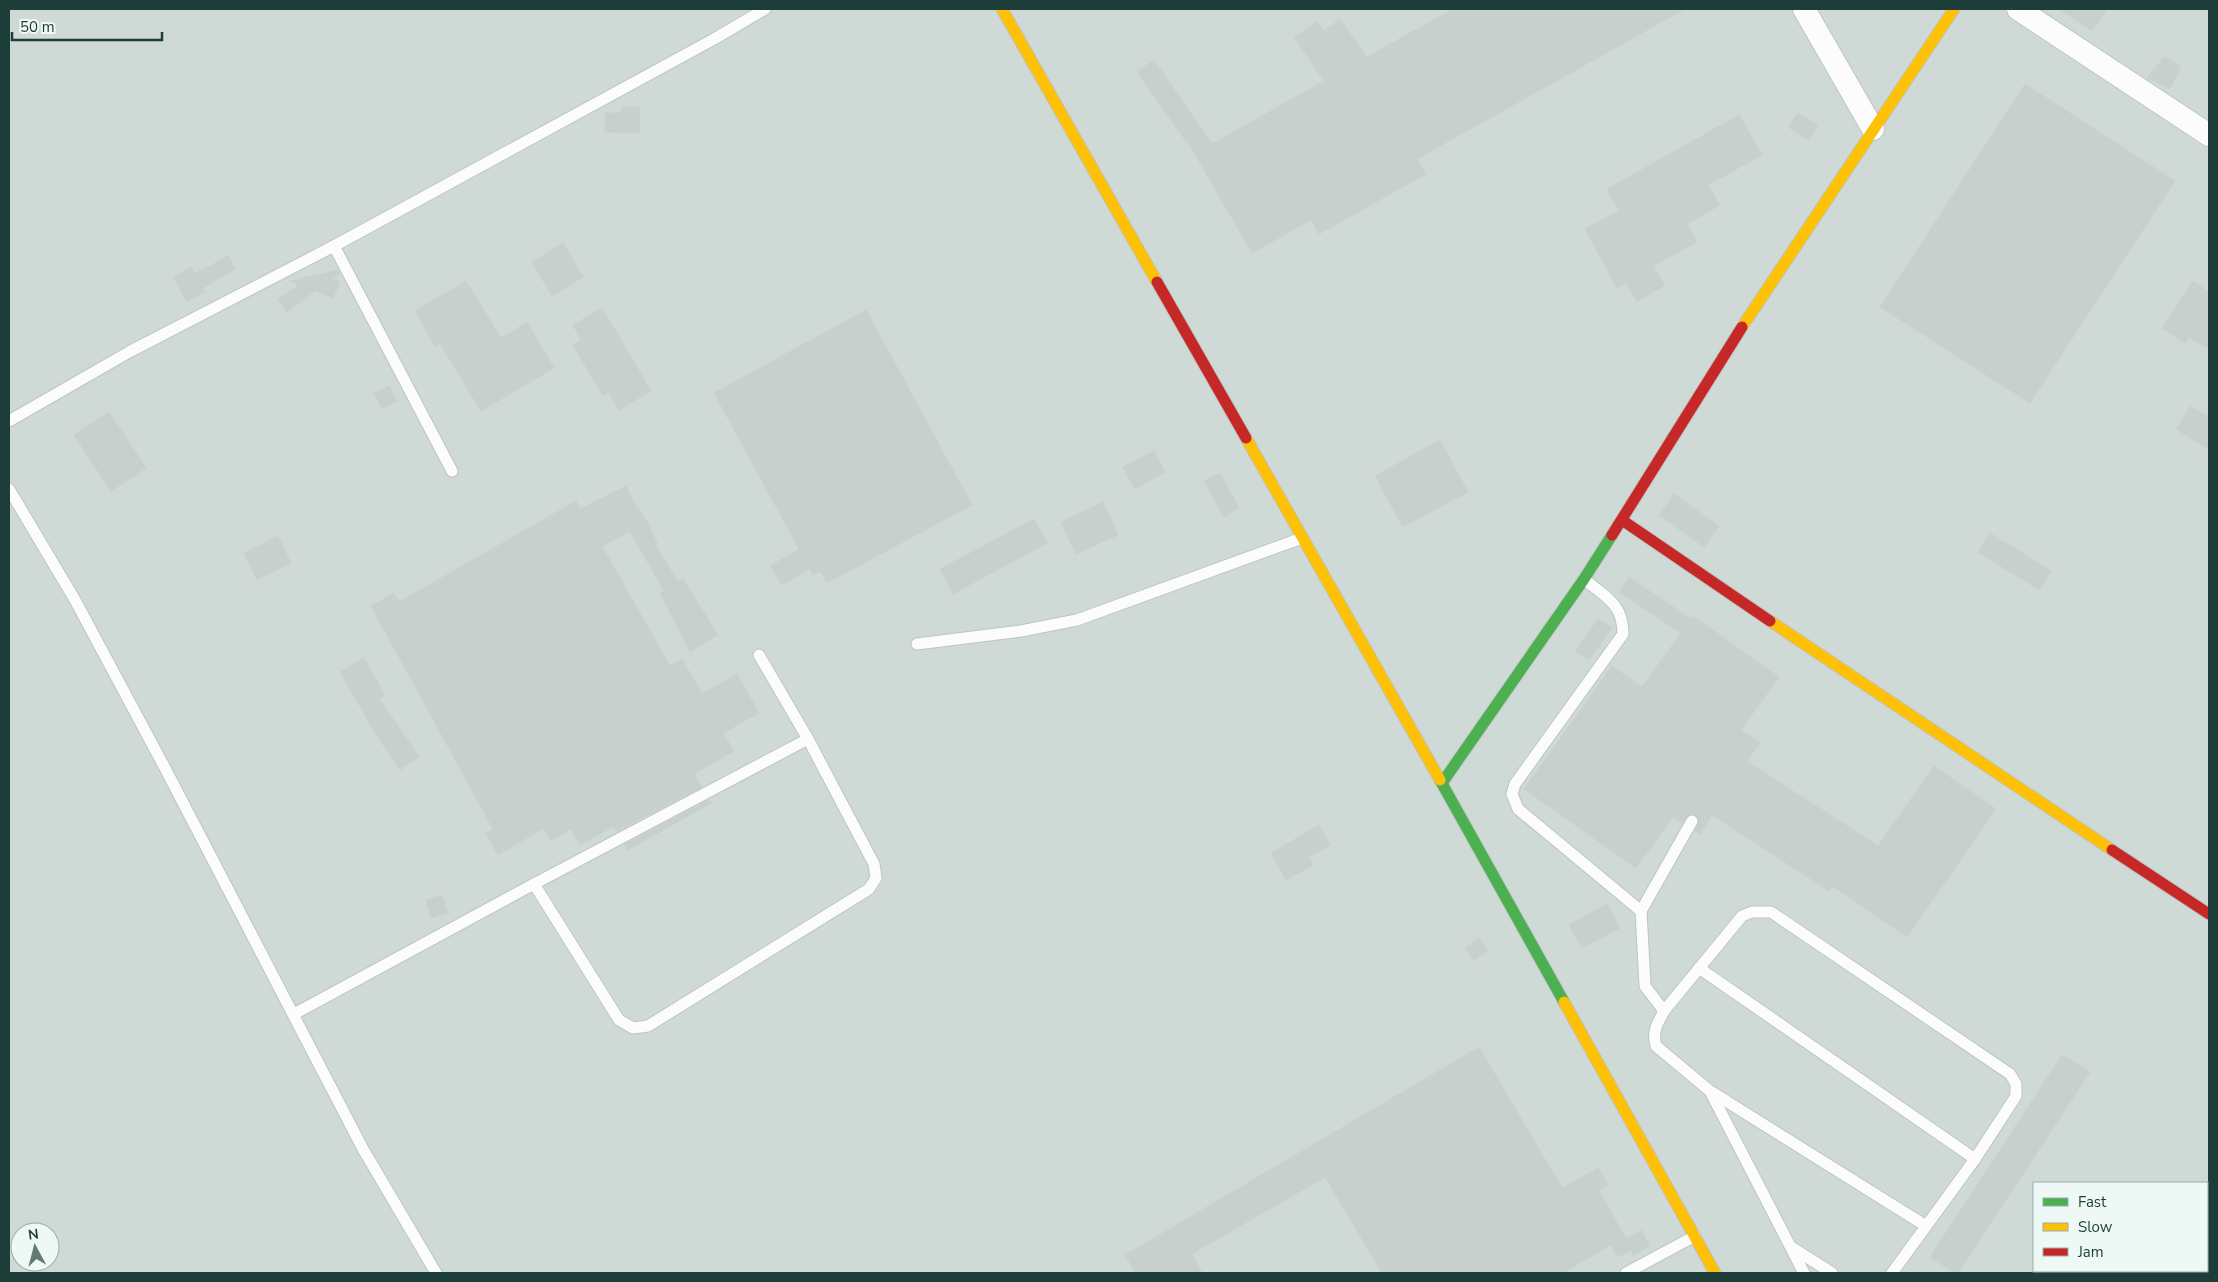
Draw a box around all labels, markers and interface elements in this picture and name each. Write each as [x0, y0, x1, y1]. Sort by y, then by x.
scale bar [12, 10, 162, 42]
text: 50 m [20, 17, 55, 37]
legend [2033, 1182, 2208, 1272]
text: Fast [2078, 1192, 2107, 1212]
text: Slow [2078, 1217, 2113, 1237]
north arrow [10, 1222, 60, 1272]
text: N [27, 1225, 40, 1245]
text: Jam [2077, 1242, 2104, 1262]

